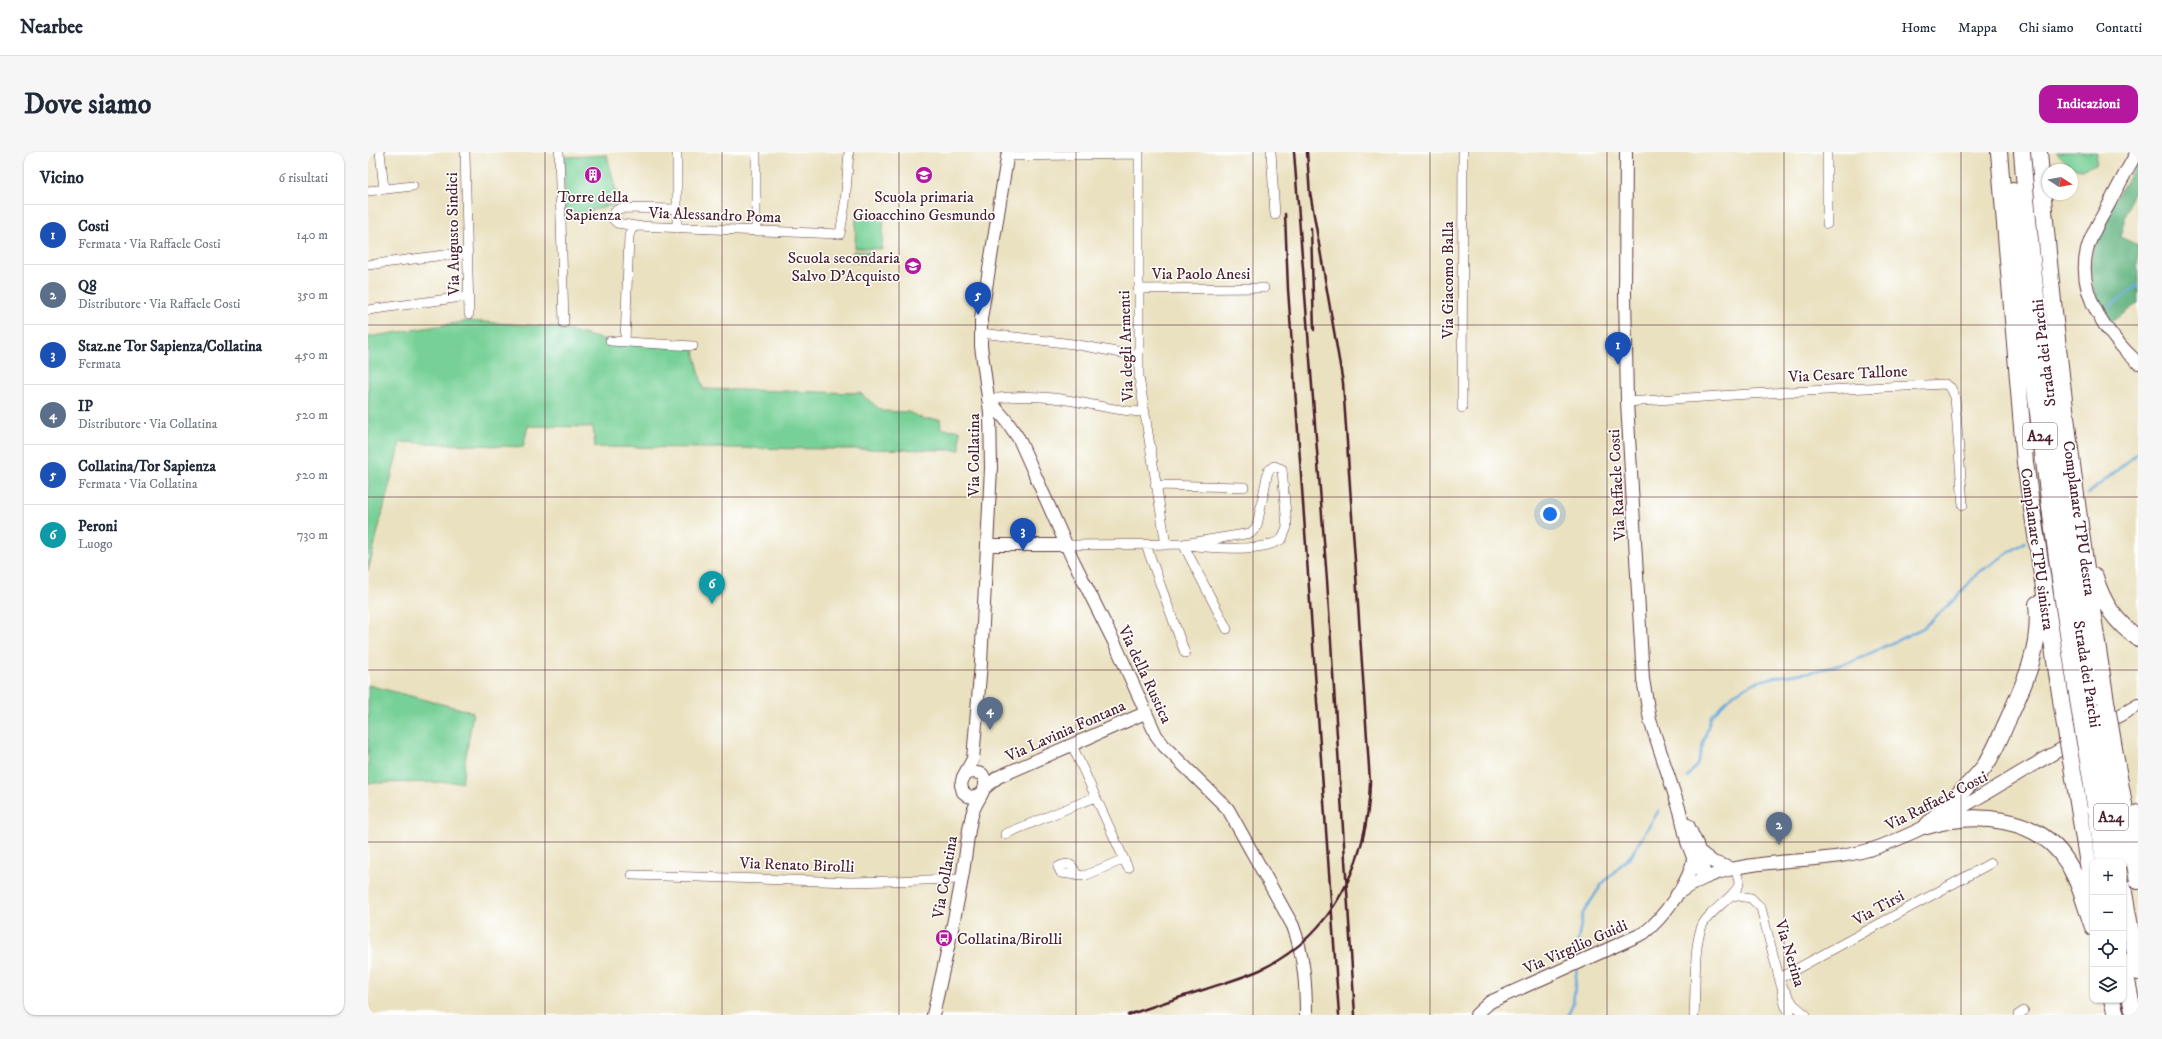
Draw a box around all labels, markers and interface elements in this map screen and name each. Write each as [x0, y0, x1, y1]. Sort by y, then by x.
text: Nearbee [20, 16, 83, 39]
text: Home [1901, 19, 1936, 37]
text: Mappa [1958, 19, 1997, 37]
text: Chi siamo [2019, 19, 2074, 37]
text: Contatti [2096, 19, 2142, 37]
button: Indicazioni [2039, 85, 2138, 123]
text: Dove siamo [24, 87, 151, 122]
north arrow [2042, 164, 2078, 200]
building icon: Torre della Sapienza [583, 165, 603, 185]
school or university icon: Scuola primaria Gioacchino Gesmundo [914, 165, 934, 185]
text: Vicino [40, 167, 84, 189]
text: 6 risultati [279, 170, 328, 186]
street label: Via Augusto Sindici [442, 172, 464, 297]
place label: Torre della Sapienza [557, 187, 629, 225]
place label: Scuola primaria Gioacchino Gesmundo [853, 187, 996, 225]
street label: Via Alessandro Poma [647, 203, 782, 227]
text: Costi [78, 217, 109, 236]
street label: Via Giacomo Balla [1438, 221, 1458, 340]
text: 1 [51, 227, 55, 243]
text: 140 m [296, 227, 328, 243]
text: Fermata · Via Raffaele Costi [78, 236, 221, 252]
place label: Scuola secondaria Salvo D'Acquisto [788, 248, 900, 286]
school or university icon: Scuola secondaria Salvo D'Acquisto [903, 256, 923, 276]
street label: Via Paolo Anesi [1151, 264, 1250, 284]
text: Q8 [78, 277, 97, 296]
pin: 5 [965, 282, 991, 315]
text: 2 [50, 287, 56, 303]
text: 350 m [297, 287, 328, 303]
street label: Via degli Armenti [1114, 290, 1138, 403]
text: Distributore · Via Raffaele Costi [78, 296, 240, 312]
street label: Strada dei Parchi [2027, 298, 2061, 408]
pin: 1 [1605, 332, 1631, 365]
text: Staz.ne Tor Sapienza/Collatina [78, 337, 262, 356]
text: 3 [51, 347, 55, 363]
text: 450 m [295, 347, 328, 363]
text: Fermata [78, 356, 121, 372]
street label: Via Cesare Tallone [1787, 361, 1909, 387]
text: IP [78, 397, 93, 416]
text: 4 [49, 407, 57, 423]
text: 520 m [296, 407, 328, 423]
street label: Via Collatina [964, 413, 984, 498]
text: Distributore · Via Collatina [78, 416, 217, 432]
road number: A24 [2023, 423, 2057, 449]
street label: Via Raffaele Costi [1604, 429, 1630, 542]
street label: Complanare TPU destra [2058, 439, 2100, 597]
text: Collatina/Tor Sapienza [78, 457, 216, 476]
text: 5 [50, 467, 56, 483]
text: 520 m [296, 467, 328, 483]
street label: Complanare TPU sinistra [2016, 467, 2058, 632]
text: Fermata · Via Collatina [78, 476, 197, 492]
your location [1540, 504, 1560, 524]
text: Peroni [78, 517, 117, 536]
pin: 3 [1010, 518, 1036, 551]
text: 6 [50, 527, 56, 543]
text: 730 m [297, 527, 328, 543]
text: Luogo [78, 536, 113, 552]
pin: 6 [699, 571, 725, 604]
street label: Strada dei Parchi [2069, 619, 2105, 729]
street label: Via della Rustica [1113, 622, 1177, 727]
street label: Via Lavinia Fontana [1002, 695, 1129, 767]
pin: 4 [977, 697, 1003, 730]
street label: Via Raffaele Costi [1881, 767, 1991, 836]
road number: A24 [2094, 804, 2128, 830]
pin: 2 [1766, 812, 1792, 845]
street label: Via Collatina [928, 834, 962, 921]
street label: Via Renato Birolli [738, 853, 855, 877]
map controls [2090, 859, 2126, 1003]
button: + [2090, 859, 2126, 895]
street label: Via Tirsi [1848, 886, 1908, 931]
button: − [2090, 895, 2126, 931]
street label: Via Virgilio Guidi [1519, 915, 1630, 979]
street label: Via Nerina [1770, 916, 1810, 989]
bus stop icon: Collatina/Birolli [934, 928, 954, 948]
place label: Collatina/Birolli [957, 929, 1062, 949]
button: locate [2090, 931, 2126, 967]
button: layers [2090, 967, 2126, 1003]

